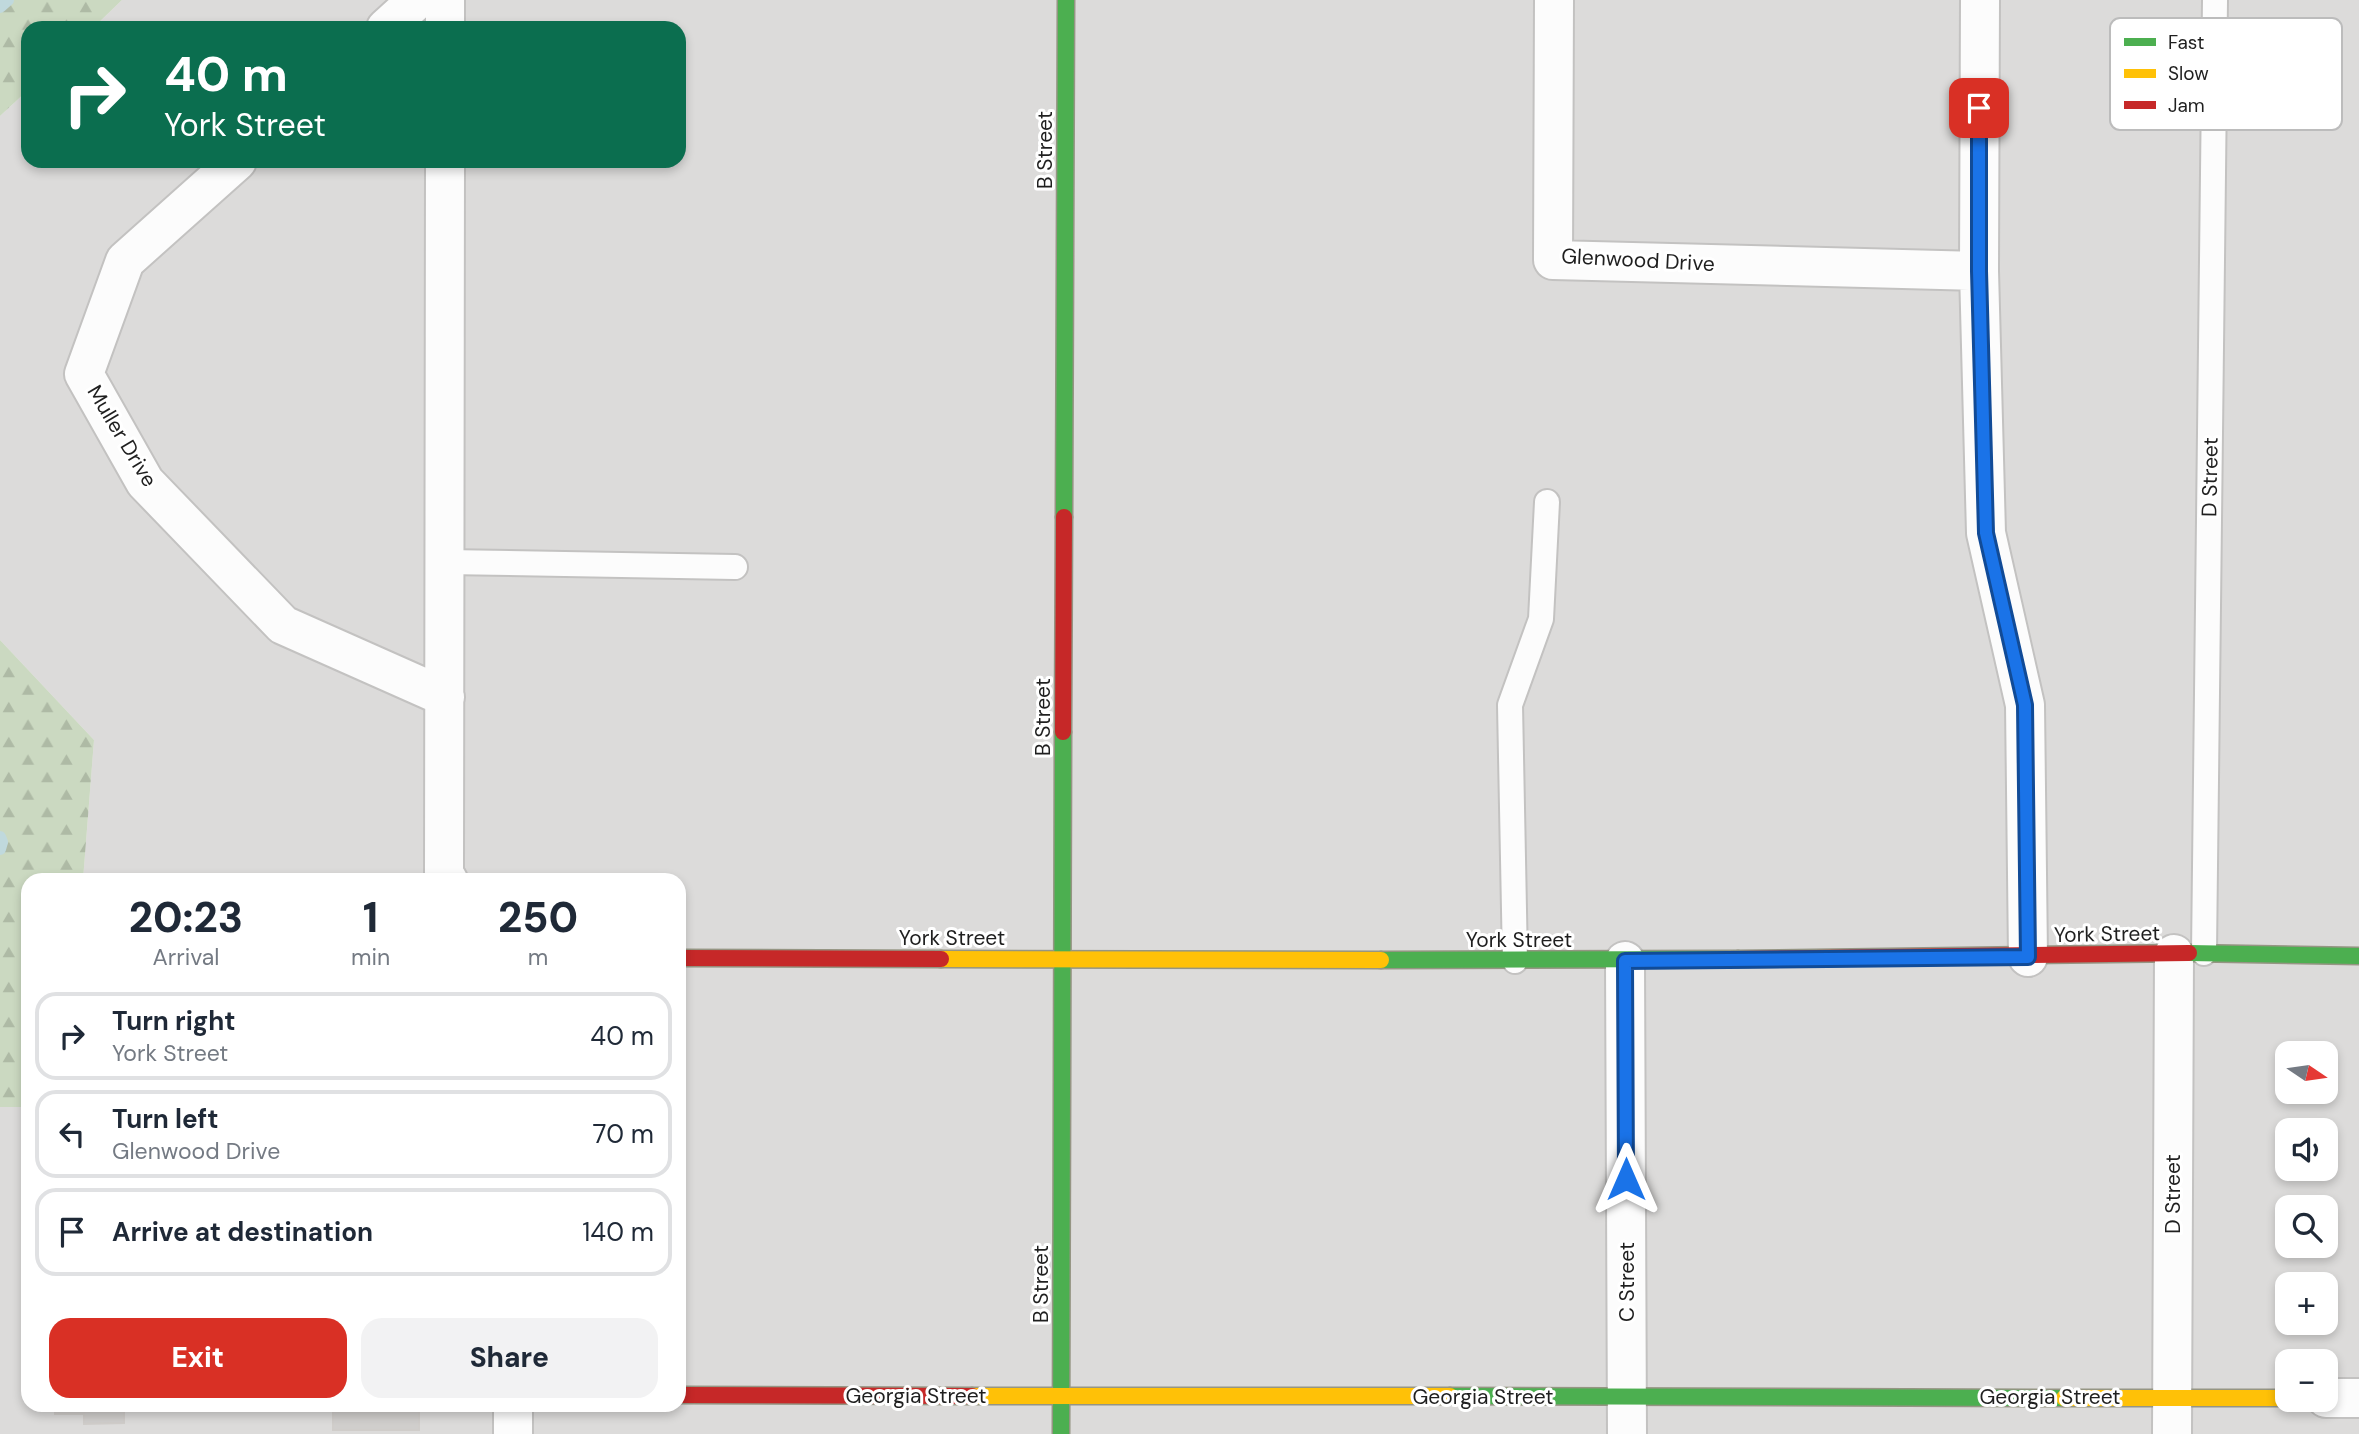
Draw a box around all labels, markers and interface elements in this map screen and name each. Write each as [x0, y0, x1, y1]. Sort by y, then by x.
legend [2110, 18, 2342, 130]
text: Fast [2168, 30, 2204, 55]
text: 40 m [164, 42, 288, 106]
icon: right [49, 49, 140, 140]
text: Slow [2168, 61, 2209, 86]
pin [1949, 78, 2009, 138]
icon: arrive [1960, 89, 1998, 127]
text: Jam [2168, 93, 2205, 118]
text: York Street [164, 104, 326, 146]
street label: B Street [1031, 111, 1059, 189]
street label: Glenwood Drive [1561, 242, 1715, 278]
street label: Muller Drive [81, 380, 163, 492]
street label: D Street [2195, 437, 2225, 517]
street label: B Street [1029, 678, 1057, 756]
text: 20:23 [129, 890, 243, 945]
text: 1 [363, 890, 378, 945]
text: 250 [498, 890, 578, 945]
street label: York Street [2054, 919, 2160, 949]
street label: York Street [899, 924, 1005, 952]
street label: York Street [1466, 926, 1572, 954]
text: Arrival [153, 942, 220, 972]
text: min [351, 942, 390, 972]
text: m [528, 942, 548, 972]
text: Turn right [112, 1004, 236, 1038]
icon: right [53, 1017, 91, 1055]
text: 40 m [590, 1019, 654, 1053]
text: York Street [112, 1038, 228, 1068]
north arrow [2275, 1041, 2338, 1104]
map controls [2275, 1041, 2338, 1412]
text: Turn left [112, 1102, 219, 1136]
icon: left [53, 1115, 91, 1153]
text: 70 m [593, 1117, 654, 1151]
button: sound [2275, 1118, 2338, 1181]
text: Glenwood Drive [112, 1136, 280, 1166]
position arrow [1589, 1142, 1663, 1216]
street label: D Street [2159, 1154, 2187, 1234]
button: search [2275, 1195, 2338, 1258]
icon: arrive [53, 1213, 91, 1251]
text: Arrive at destination [112, 1215, 373, 1249]
text: 140 m [582, 1215, 654, 1249]
street label: C Street [1613, 1242, 1641, 1322]
street label: B Street [1027, 1245, 1055, 1323]
button: + [2275, 1272, 2338, 1335]
button: Exit [49, 1318, 347, 1398]
button: Share [361, 1318, 658, 1398]
button: − [2275, 1349, 2338, 1412]
street label: Georgia Street [845, 1382, 987, 1410]
street label: Georgia Street [1412, 1383, 1554, 1411]
street label: Georgia Street [1979, 1383, 2121, 1411]

